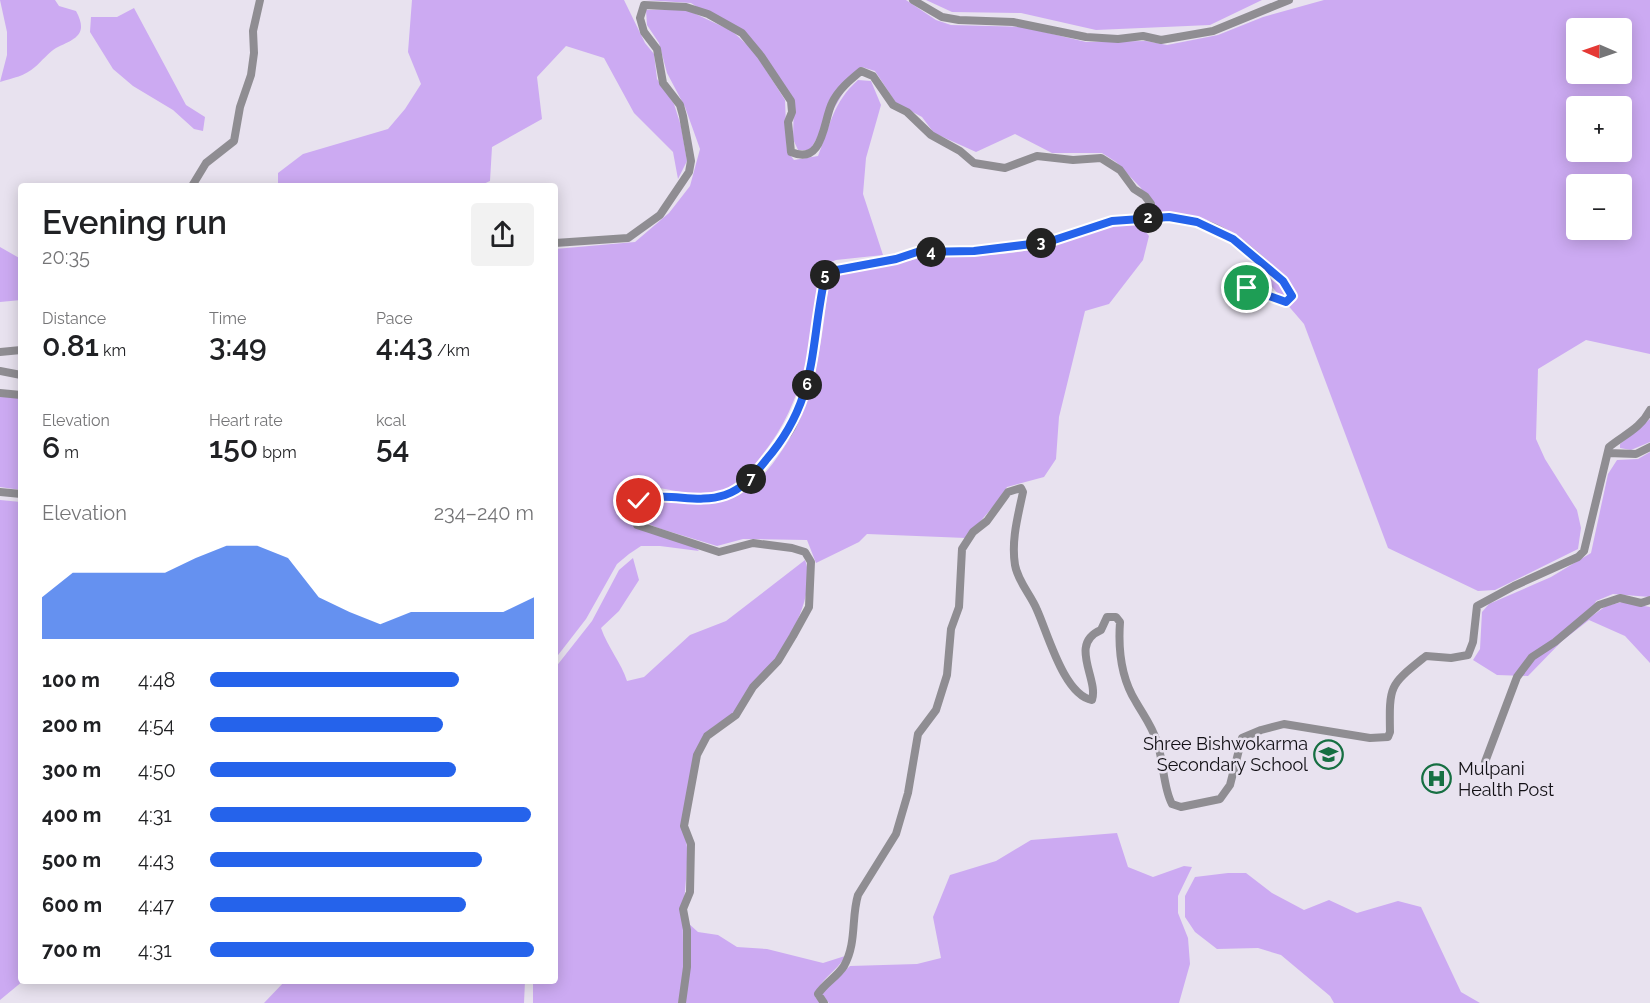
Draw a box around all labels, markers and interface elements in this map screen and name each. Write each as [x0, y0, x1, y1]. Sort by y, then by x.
north arrow [1566, 18, 1632, 84]
map controls [1566, 18, 1632, 240]
button: + [1566, 96, 1632, 162]
button: − [1566, 174, 1632, 240]
text: Evening run [42, 203, 227, 242]
button: share [471, 203, 534, 266]
pin: 2 [1133, 203, 1163, 233]
text: 2 [1143, 208, 1153, 227]
pin: 3 [1026, 228, 1056, 258]
text: 3 [1037, 233, 1045, 252]
pin: 4 [916, 237, 946, 267]
text: 4 [926, 242, 936, 261]
text: 20:35 [42, 245, 90, 269]
pin: 5 [810, 260, 840, 290]
pin [1221, 262, 1272, 313]
text: 5 [821, 265, 829, 284]
icon: arrive [1230, 271, 1263, 304]
text: Distance [42, 309, 106, 328]
text: Time [209, 309, 246, 328]
text: Pace [376, 309, 413, 328]
text: 0.81 [42, 328, 99, 363]
text: 3:49 [209, 328, 267, 363]
text: 4:43 [376, 328, 433, 363]
text: km [99, 341, 126, 360]
text: /km [433, 341, 470, 360]
pin: 6 [792, 370, 822, 400]
text: 6 [802, 375, 812, 394]
text: Elevation [42, 411, 110, 430]
text: Heart rate [209, 411, 283, 430]
text: kcal [376, 411, 406, 430]
text: 6 [42, 430, 60, 465]
text: 150 [209, 430, 258, 465]
text: 54 [376, 430, 409, 465]
text: m [60, 443, 79, 462]
text: bpm [258, 443, 297, 462]
pin: 7 [736, 464, 766, 494]
text: 7 [747, 469, 755, 488]
pin [613, 475, 664, 526]
icon: check [622, 484, 655, 517]
text: Elevation [42, 501, 127, 525]
text: 234–240 m [434, 501, 534, 525]
text: 100 m [42, 668, 100, 692]
text: 4:48 [138, 668, 175, 692]
text: 200 m [42, 713, 101, 737]
text: 4:54 [138, 713, 175, 737]
place label: Shree Bishwokarma Secondary School [1143, 733, 1308, 775]
school or university icon: Shree Bishwokarma Secondary School [1313, 738, 1345, 770]
text: 300 m [42, 758, 101, 782]
text: 4:50 [138, 758, 176, 782]
place label: Mulpani Health Post [1458, 758, 1554, 800]
hospital icon: Mulpani Health Post [1421, 763, 1453, 795]
text: 400 m [42, 803, 101, 827]
text: 4:31 [138, 803, 172, 827]
text: 500 m [42, 848, 101, 872]
text: 4:43 [138, 848, 174, 872]
text: 600 m [42, 893, 102, 917]
text: 4:47 [138, 893, 174, 917]
text: 700 m [42, 938, 101, 962]
text: 4:31 [138, 938, 172, 962]

